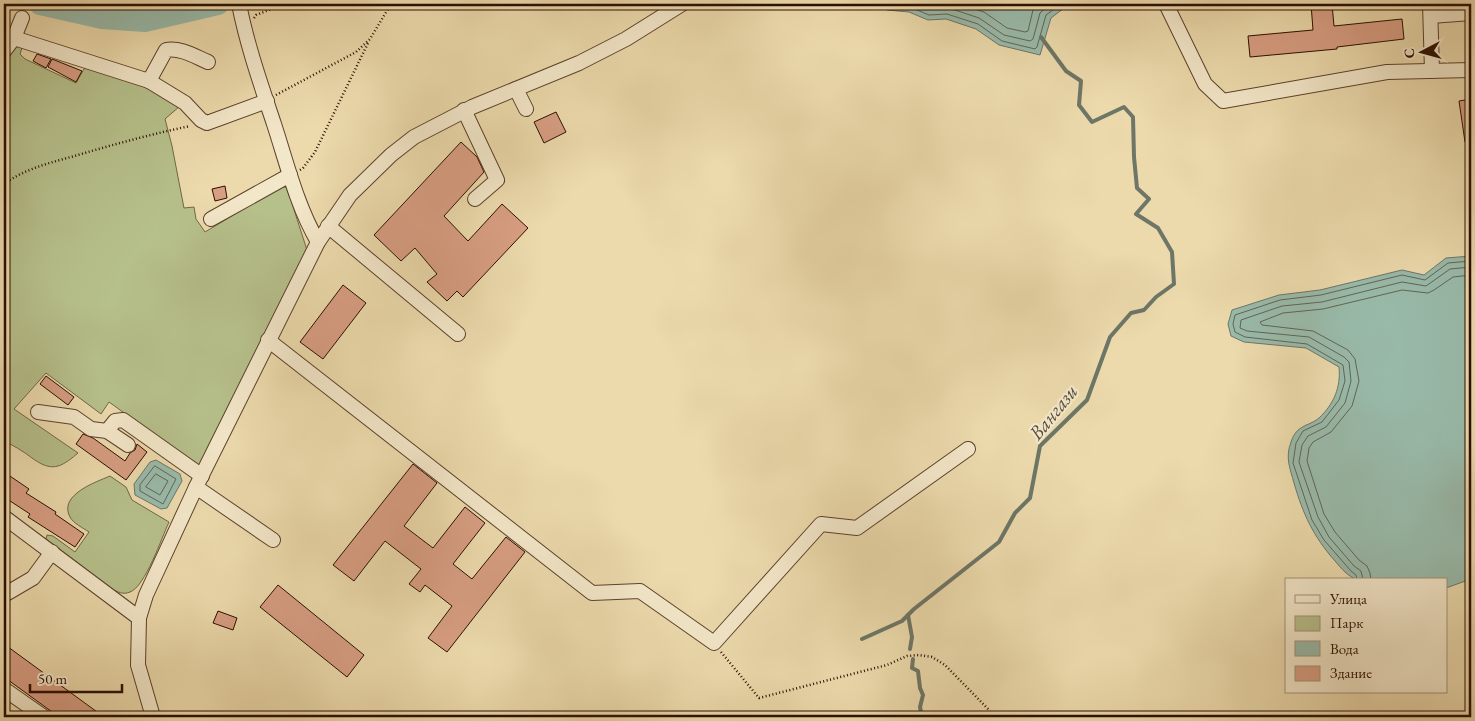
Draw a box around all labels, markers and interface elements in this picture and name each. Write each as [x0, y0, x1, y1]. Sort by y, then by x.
north arrow [1398, 28, 1448, 78]
text: С [1400, 47, 1419, 59]
water label: Вангази [1022, 379, 1083, 446]
legend [1285, 578, 1448, 694]
text: Улица [1329, 589, 1367, 608]
text: Парк [1330, 613, 1363, 632]
text: Вода [1330, 639, 1359, 658]
scale bar [30, 661, 122, 693]
text: Здание [1330, 663, 1372, 682]
text: 50 m [38, 669, 67, 688]

